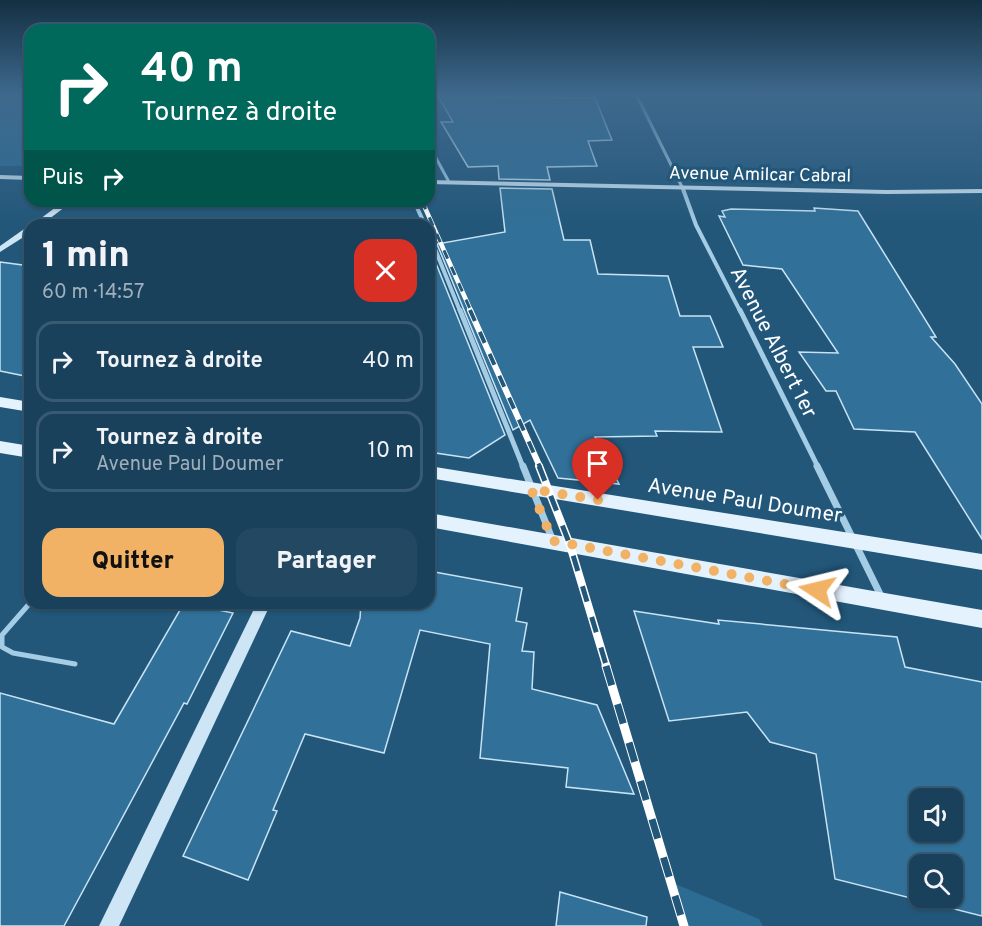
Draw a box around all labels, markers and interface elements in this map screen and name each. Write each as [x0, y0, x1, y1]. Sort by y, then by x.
text: 40 m [141, 44, 243, 97]
icon: right [42, 48, 120, 126]
text: Tournez à droite [141, 96, 337, 130]
icon: right [96, 162, 129, 195]
street label: Avenue Amilcar Cabral [669, 162, 851, 189]
text: Puis [42, 165, 84, 192]
text: 1 min [42, 234, 130, 280]
button: close [354, 239, 417, 302]
street label: Avenue Albert 1er [723, 262, 823, 423]
text: 60 m · 14:57 [42, 280, 144, 306]
icon: right [45, 345, 78, 378]
text: Tournez à droite [96, 348, 263, 375]
text: 40 m [362, 348, 414, 375]
text: Tournez à droite [96, 425, 263, 452]
icon: right [45, 435, 78, 468]
text: 10 m [368, 438, 414, 465]
pin [572, 438, 623, 500]
icon: arrive [581, 447, 614, 480]
text: Avenue Paul Doumer [96, 452, 283, 478]
street label: Avenue Paul Doumer [645, 473, 844, 530]
button: Quitter [42, 528, 224, 597]
button: Partager [236, 528, 417, 597]
position arrow [785, 558, 849, 622]
map controls [909, 788, 963, 908]
button: sound [909, 788, 963, 842]
button: search [909, 854, 963, 908]

